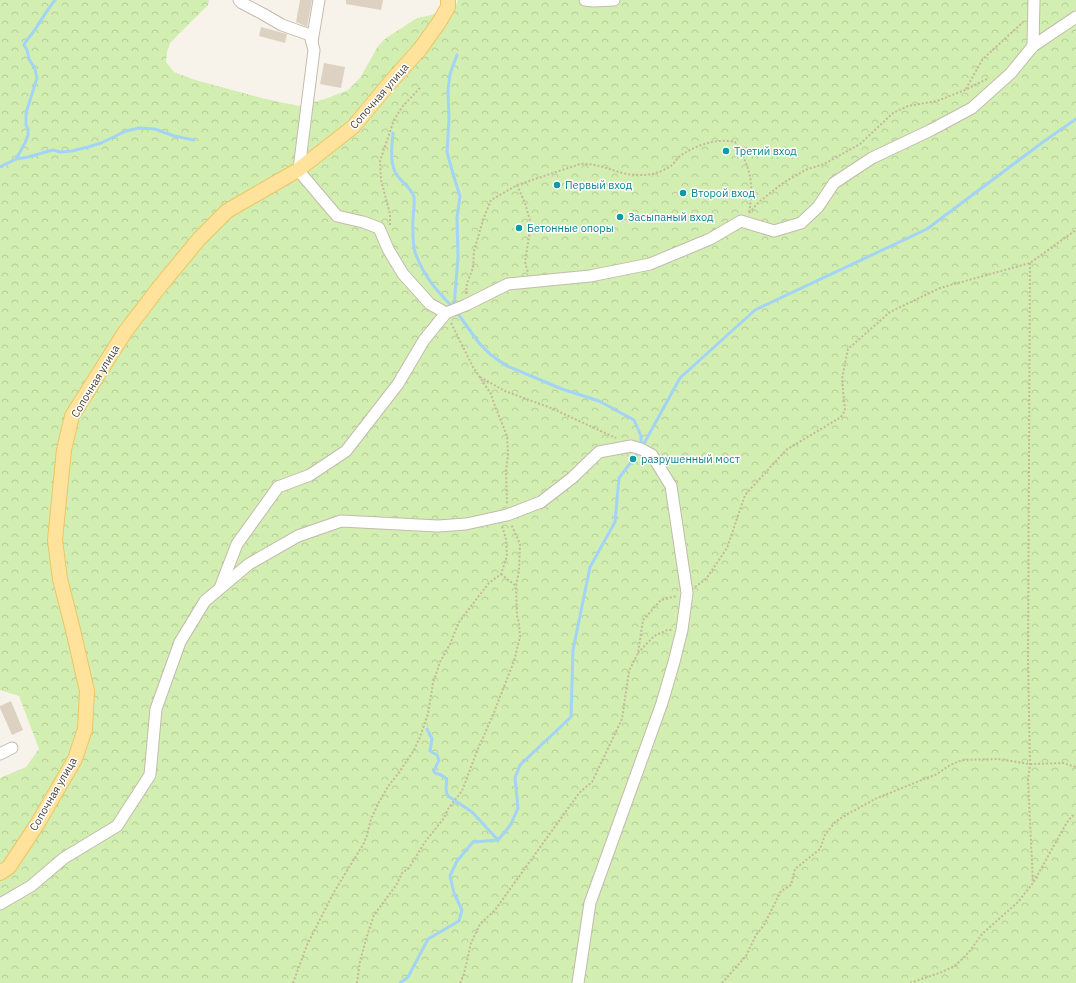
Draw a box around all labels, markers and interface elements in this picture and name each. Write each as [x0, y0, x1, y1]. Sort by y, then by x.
street label: Сопочная улица [347, 60, 411, 132]
place label: Третий вход [734, 144, 797, 158]
marker: Третий вход [721, 146, 731, 156]
place label: Первый вход [565, 178, 633, 192]
marker: Первый вход [552, 180, 562, 190]
place label: Второй вход [691, 186, 755, 200]
marker: Второй вход [678, 188, 688, 198]
place label: Засыпаный вход [628, 210, 714, 224]
marker: Засыпаный вход [615, 212, 625, 222]
place label: Бетонные опоры [527, 221, 614, 235]
marker: Бетонные опоры [514, 223, 524, 233]
street label: Сопочная улица [68, 342, 122, 420]
place label: разрушенный мост [641, 452, 740, 466]
marker: разрушенный мост [628, 454, 638, 464]
street label: Сопочная улица [26, 755, 80, 833]

